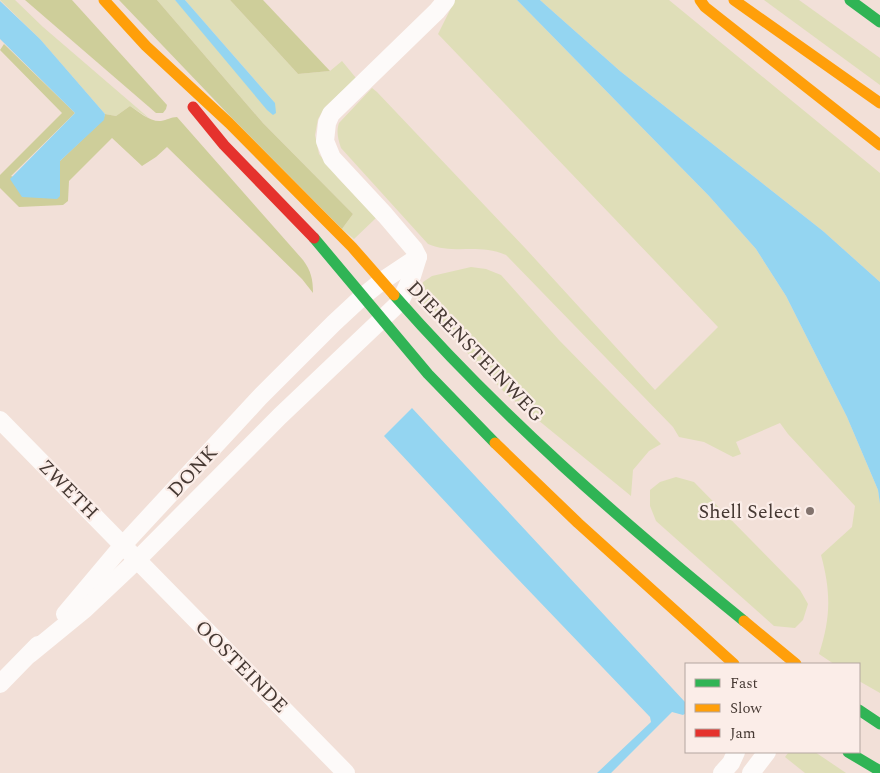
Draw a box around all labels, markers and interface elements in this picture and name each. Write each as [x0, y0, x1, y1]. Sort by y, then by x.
street label: DIERENSTEINWEG [399, 274, 551, 429]
street label: DONK [161, 438, 225, 505]
street label: ZWETH [31, 453, 105, 527]
place label: Shell Select [698, 497, 800, 527]
marker: Shell Select [804, 505, 816, 517]
street label: OOSTEINDE [188, 613, 295, 720]
legend [685, 663, 860, 753]
text: Fast [730, 672, 758, 695]
text: Slow [730, 697, 762, 720]
text: Jam [730, 722, 756, 745]

